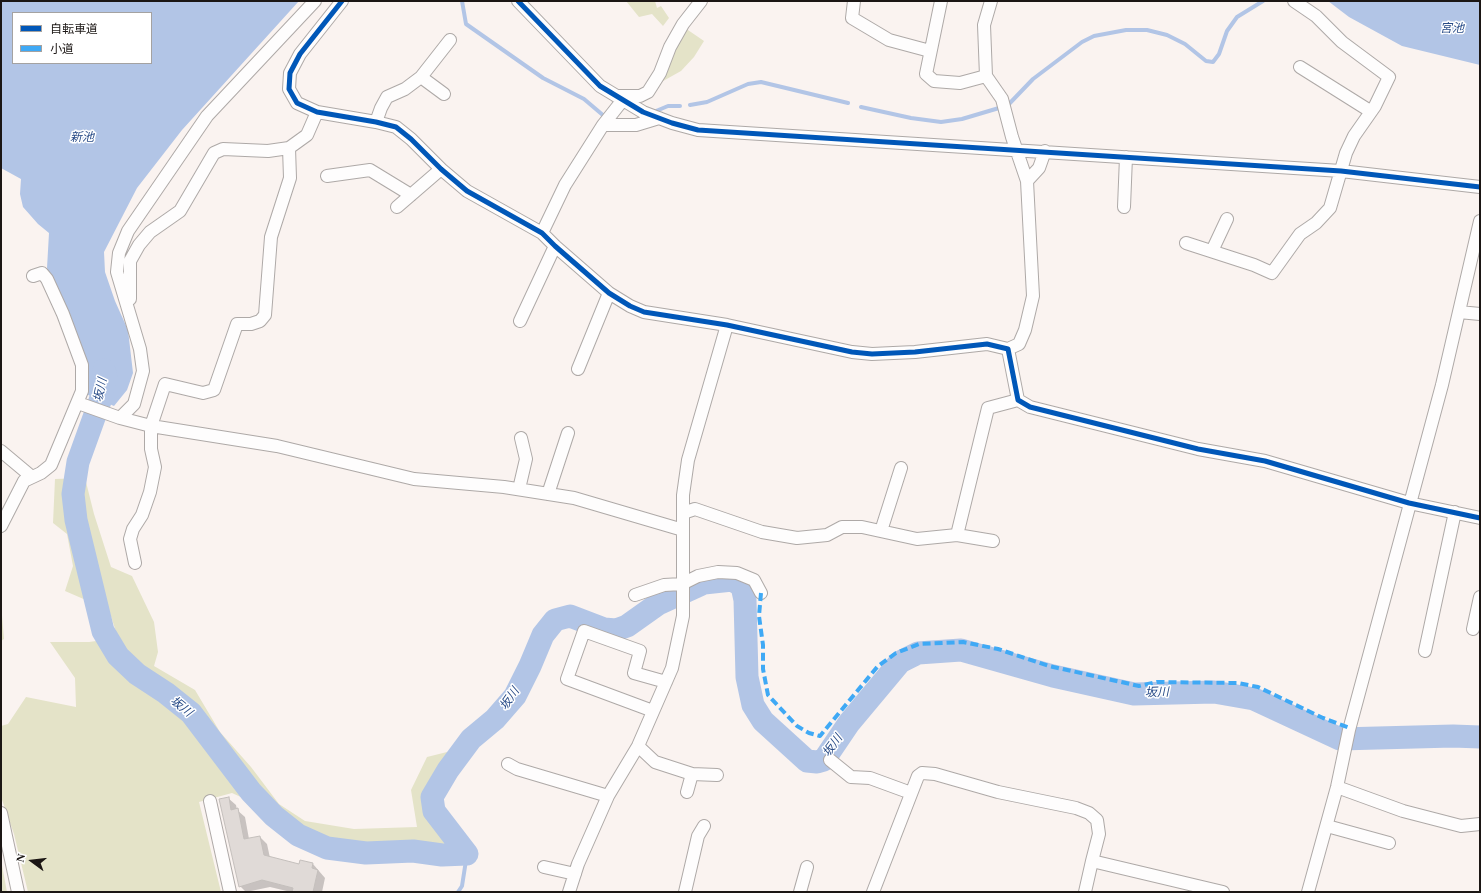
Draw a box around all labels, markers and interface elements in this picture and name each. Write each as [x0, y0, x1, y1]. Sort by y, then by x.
legend [12, 12, 152, 64]
text: 自転車道 [50, 22, 98, 36]
water label: 宮池 [1440, 22, 1464, 36]
text: 小道 [50, 42, 74, 56]
water label: 新池 [70, 131, 94, 145]
water label: 坂川 [91, 377, 111, 403]
water label: 坂川 [497, 685, 523, 713]
water label: 坂川 [1145, 685, 1169, 701]
water label: 坂川 [167, 694, 195, 720]
water label: 坂川 [820, 732, 846, 760]
north arrow [12, 841, 52, 881]
text: N [14, 853, 27, 863]

